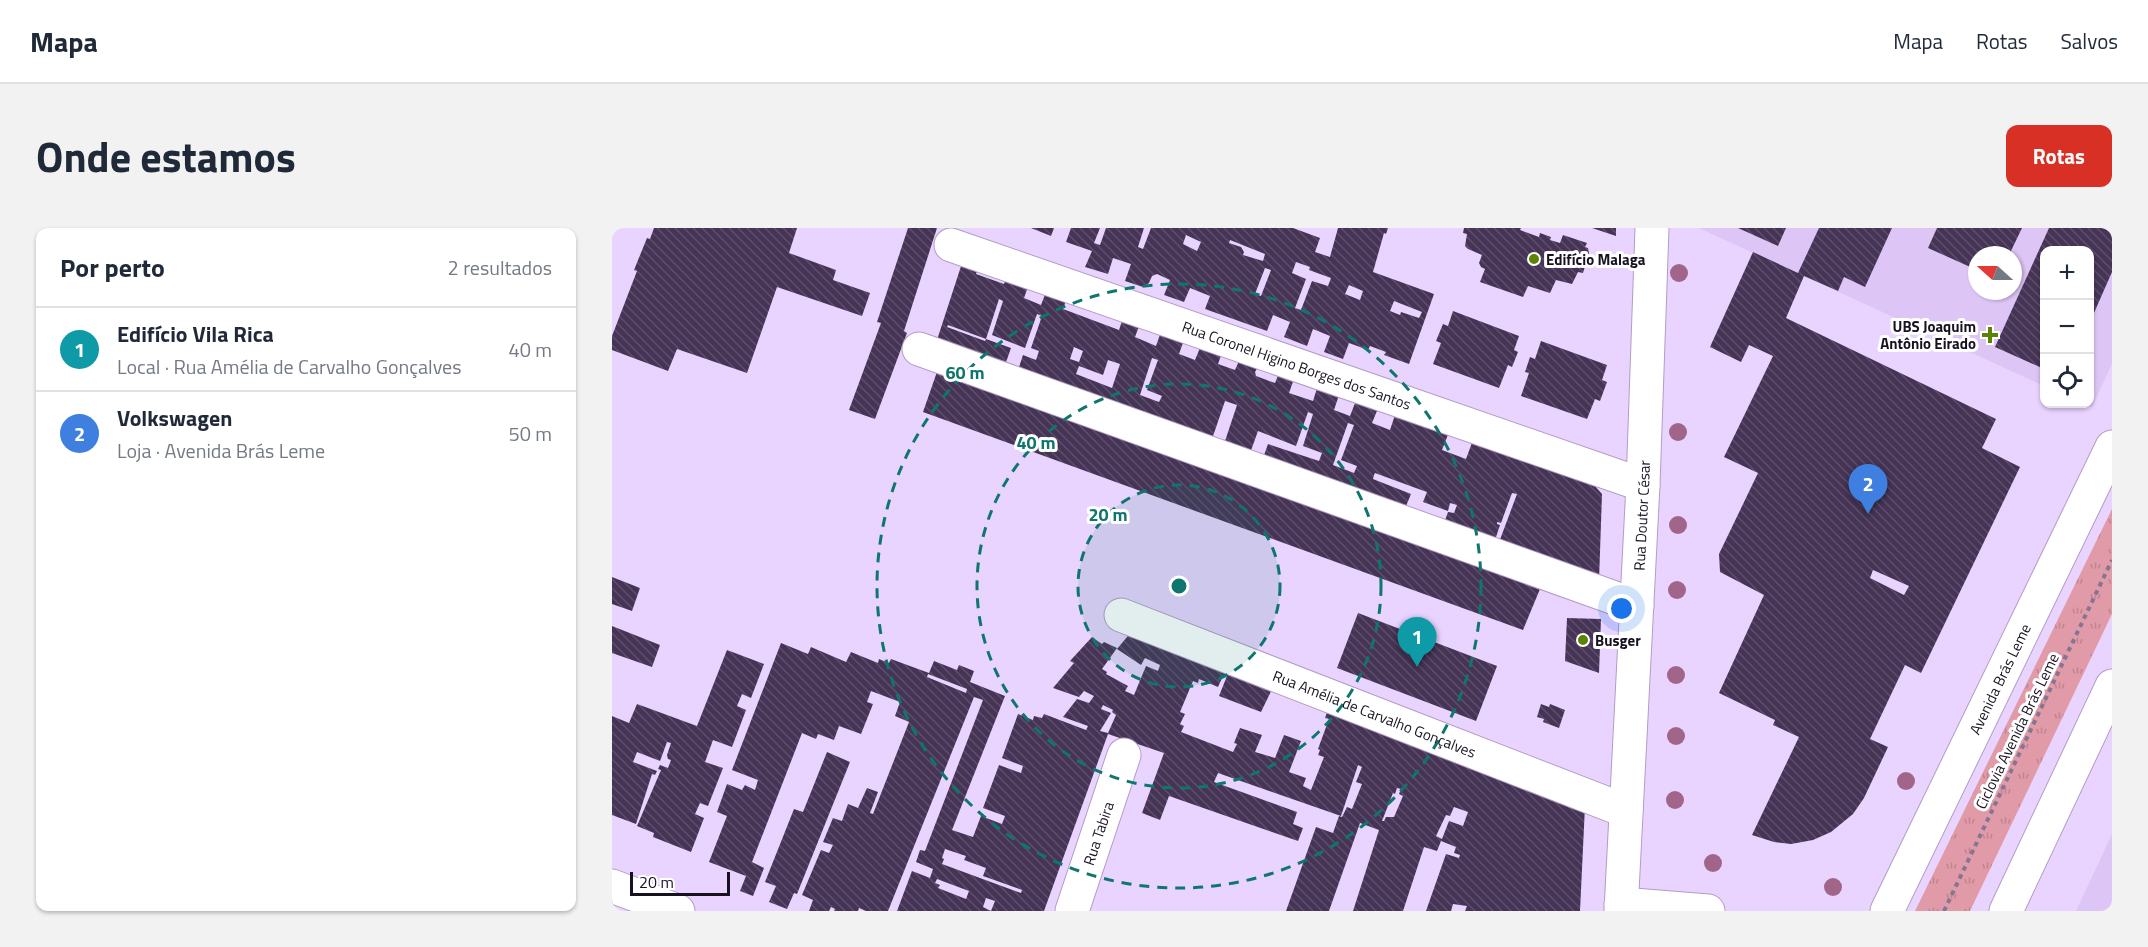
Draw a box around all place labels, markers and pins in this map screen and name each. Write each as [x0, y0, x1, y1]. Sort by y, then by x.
place label: Edifício Malaga [1546, 248, 1646, 271]
marker: Edifício Malaga [1527, 252, 1541, 266]
place label: UBS Joaquim Antônio Eirado [1880, 315, 1976, 355]
marker: UBS Joaquim Antônio Eirado [1981, 326, 1999, 344]
pin: 2 [1848, 464, 1888, 514]
centre of rings [1169, 576, 1189, 596]
pin: 1 [1398, 618, 1436, 667]
place label: Busger [1595, 629, 1641, 652]
marker: Busger [1576, 633, 1590, 647]

